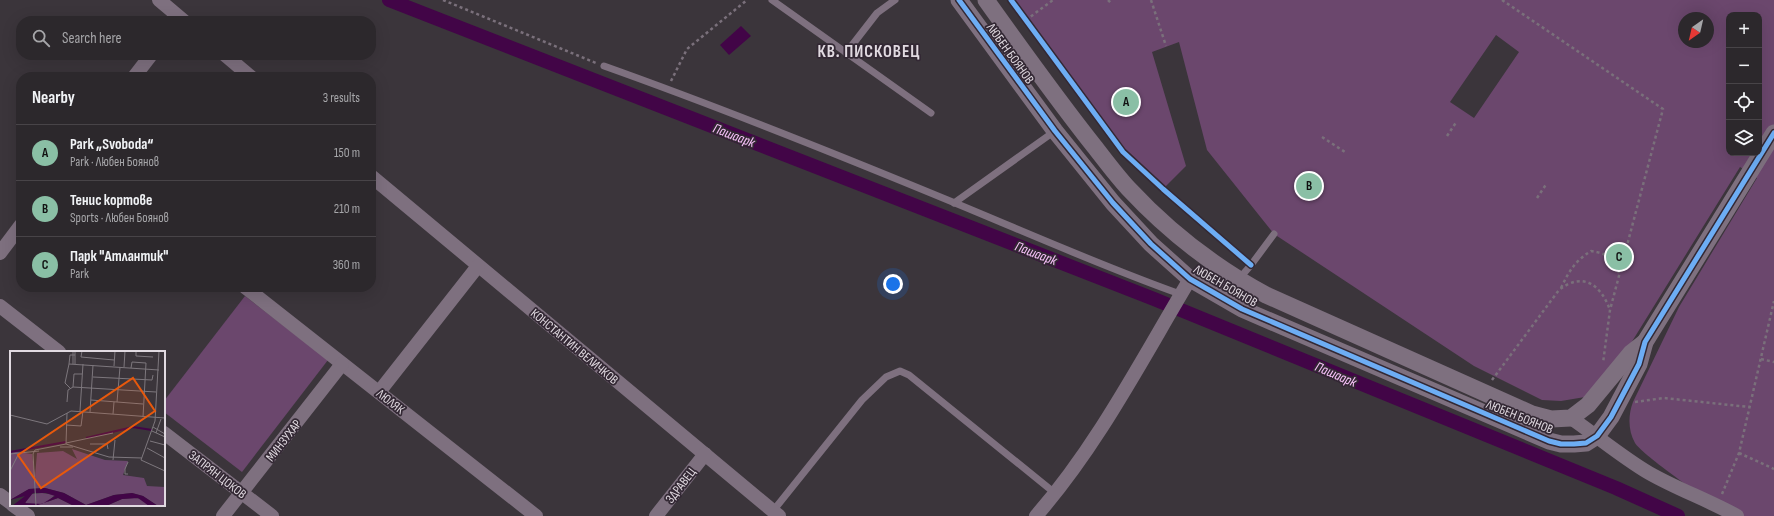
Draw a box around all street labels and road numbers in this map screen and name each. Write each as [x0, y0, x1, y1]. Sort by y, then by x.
street label: ЛЮБЕН БОЯНОВ [982, 19, 1038, 87]
street label: ЛЮБЕН БОЯНОВ [1190, 261, 1260, 311]
street label: КОНСТАНТИН ВЕЛИЧКОВ [527, 305, 622, 388]
street label: ЛЮЛЯК [372, 385, 408, 418]
street label: ЛЮБЕН БОЯНОВ [1483, 396, 1556, 438]
street label: МИНЗУХАР [262, 416, 305, 465]
street label: ЗАПРЯН ЦОКОВ [185, 447, 250, 502]
street label: ЗДРАВЕЦ [662, 464, 700, 506]

